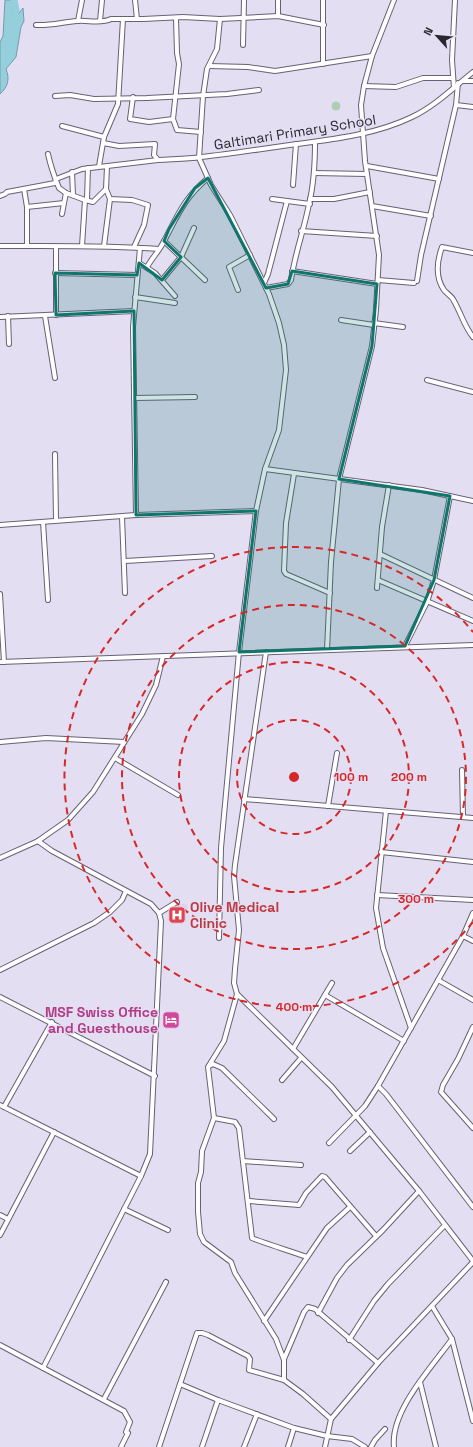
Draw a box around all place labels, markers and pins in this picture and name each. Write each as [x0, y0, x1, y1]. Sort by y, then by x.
centre of rings [287, 770, 301, 784]
place label: Olive Medical Clinic [190, 898, 279, 932]
hospital icon: Olive Medical Clinic [167, 905, 187, 925]
place label: MSF Swiss Office and Guesthouse [45, 1003, 158, 1037]
hotel icon: MSF Swiss Office and Guesthouse [161, 1010, 181, 1030]

